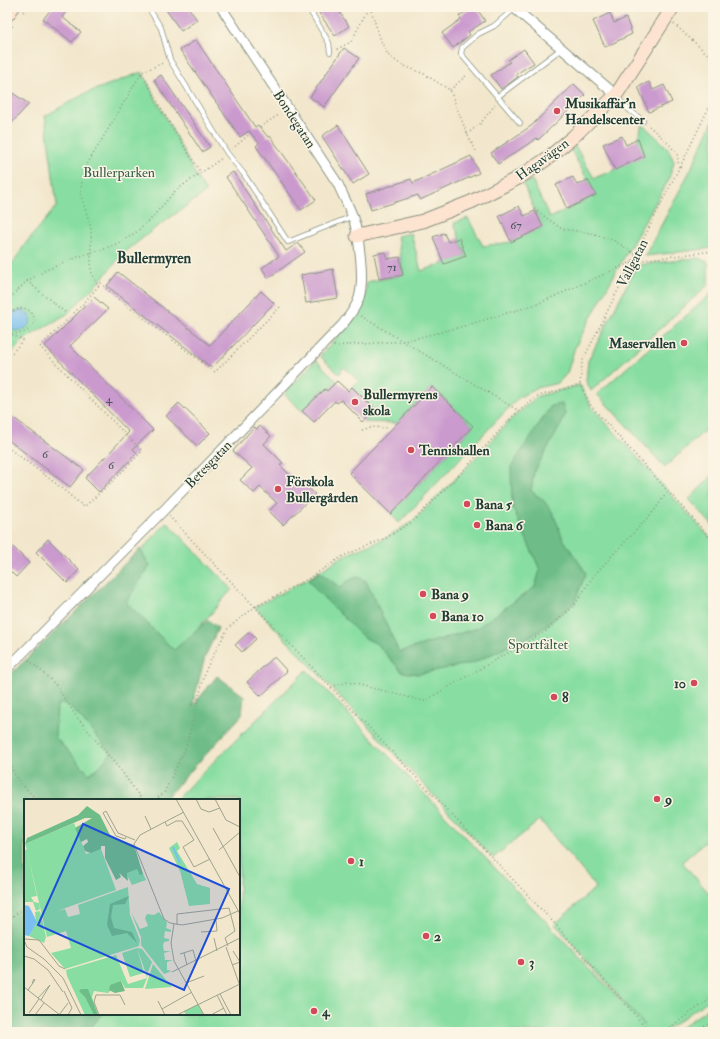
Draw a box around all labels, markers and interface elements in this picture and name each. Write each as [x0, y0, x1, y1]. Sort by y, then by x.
street label: Bondegatan [269, 87, 320, 152]
place label: Musikaffär'n Handelscenter [564, 95, 646, 128]
marker: Musikaffär'n Handelscenter [552, 106, 562, 116]
street label: Hagavägen [512, 134, 572, 184]
park label: Bullerparken [83, 164, 155, 182]
house number: 67 [510, 218, 522, 233]
street label: Vallgatan [613, 236, 652, 290]
district label: Bullermyren [117, 249, 192, 269]
house number: 71 [387, 260, 397, 275]
place label: Maservallen [608, 335, 677, 352]
marker: Maservallen [679, 338, 689, 348]
place label: Bullermyrens skola [363, 386, 438, 419]
house number: 4 [106, 392, 113, 407]
marker: Bullermyrens skola [350, 397, 360, 407]
street label: Betesgatan [181, 437, 235, 492]
place label: Tennishallen [418, 442, 490, 459]
marker: Tennishallen [406, 445, 416, 455]
house number: 6 [42, 447, 49, 462]
house number: 6 [108, 458, 115, 473]
place label: Förskola Bullergården [286, 473, 359, 507]
marker: Förskola Bullergården [273, 484, 283, 494]
place label: Bana 5 [475, 496, 513, 513]
marker: Bana 5 [462, 499, 472, 509]
place label: Bana 6 [485, 517, 524, 534]
marker: Bana 6 [472, 520, 482, 530]
place label: Bana 9 [431, 586, 469, 603]
marker: Bana 9 [418, 589, 428, 599]
place label: Bana 10 [441, 608, 484, 625]
marker: Bana 10 [428, 611, 438, 621]
park label: Sportfältet [508, 636, 568, 654]
place label: 10 [674, 675, 686, 692]
marker: 10 [689, 678, 699, 688]
place label: 8 [562, 689, 569, 706]
marker: 8 [549, 692, 559, 702]
place label: 9 [663, 791, 672, 808]
marker: 9 [652, 794, 662, 804]
inset map [24, 799, 240, 1015]
place label: 1 [359, 853, 364, 870]
marker: 1 [346, 856, 356, 866]
place label: 2 [434, 928, 441, 945]
marker: 2 [421, 931, 431, 941]
place label: 3 [529, 954, 534, 971]
marker: 3 [516, 957, 526, 967]
place label: 4 [321, 1003, 331, 1020]
marker: 4 [309, 1006, 319, 1016]

